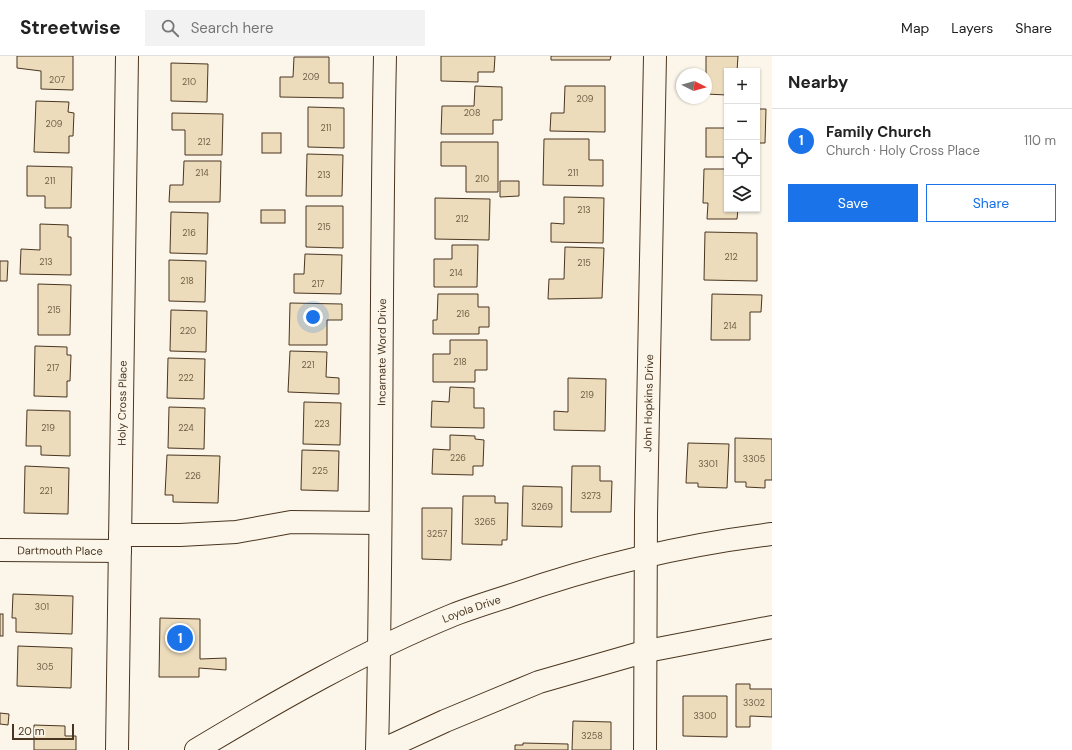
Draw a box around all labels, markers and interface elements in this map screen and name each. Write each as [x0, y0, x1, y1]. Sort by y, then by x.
search box [145, 10, 425, 46]
text: Streetwise [20, 15, 121, 40]
icon: search [159, 17, 181, 39]
text: Search here [191, 18, 273, 38]
text: Map [901, 19, 929, 37]
text: Layers [951, 19, 993, 37]
text: Share [1015, 19, 1052, 37]
north arrow [676, 68, 712, 104]
map controls [724, 68, 760, 212]
button: + [724, 68, 760, 104]
house number: 209 [303, 71, 320, 83]
text: Nearby [788, 71, 848, 93]
house number: 207 [49, 74, 65, 86]
house number: 210 [182, 76, 196, 88]
house number: 209 [577, 93, 594, 105]
button: − [724, 104, 760, 140]
house number: 208 [464, 107, 480, 119]
house number: 209 [46, 118, 63, 130]
house number: 211 [321, 122, 332, 134]
text: Family Church [826, 122, 931, 142]
text: 1 [799, 132, 803, 149]
text: 110 m [1024, 132, 1056, 149]
house number: 212 [197, 136, 211, 148]
button: locate [724, 140, 760, 176]
text: Church · Holy Cross Place [826, 142, 980, 159]
house number: 214 [195, 167, 209, 179]
house number: 211 [568, 167, 579, 179]
house number: 213 [317, 169, 331, 181]
house number: 210 [475, 173, 489, 185]
house number: 211 [45, 175, 56, 187]
button: layers [724, 176, 760, 212]
button: Save [788, 184, 918, 222]
button: Share [926, 184, 1056, 222]
house number: 213 [577, 204, 591, 216]
house number: 212 [455, 213, 469, 225]
house number: 215 [317, 221, 331, 233]
house number: 216 [182, 227, 196, 239]
house number: 212 [724, 251, 738, 263]
house number: 213 [39, 256, 53, 268]
house number: 215 [577, 257, 591, 269]
house number: 214 [449, 267, 463, 279]
house number: 218 [180, 275, 194, 287]
house number: 217 [312, 278, 325, 290]
street label: Incarnate Word Drive [374, 298, 389, 406]
house number: 215 [47, 304, 61, 316]
your location [303, 307, 323, 327]
house number: 216 [456, 308, 470, 320]
house number: 214 [723, 320, 737, 332]
house number: 220 [180, 325, 196, 337]
street label: John Hopkins Drive [640, 354, 656, 452]
house number: 218 [453, 356, 467, 368]
house number: 221 [301, 359, 315, 371]
street label: Holy Cross Place [114, 360, 130, 446]
house number: 217 [47, 362, 60, 374]
house number: 222 [178, 372, 194, 384]
house number: 219 [580, 389, 594, 401]
house number: 223 [314, 418, 330, 430]
house number: 219 [41, 422, 55, 434]
house number: 224 [178, 422, 194, 434]
house number: 226 [450, 452, 466, 464]
house number: 3305 [743, 453, 765, 465]
house number: 3301 [698, 458, 718, 470]
house number: 225 [312, 465, 328, 477]
house number: 226 [185, 470, 201, 482]
house number: 221 [39, 485, 53, 497]
house number: 3273 [581, 490, 601, 502]
house number: 3269 [531, 501, 553, 513]
house number: 3265 [474, 516, 496, 528]
house number: 3257 [427, 528, 448, 540]
street label: Dartmouth Place [17, 543, 103, 558]
street label: Loyola Drive [440, 592, 502, 626]
house number: 301 [35, 601, 49, 613]
pin: 1 [167, 623, 193, 653]
house number: 305 [37, 661, 53, 673]
house number: 3302 [743, 697, 765, 709]
house number: 3300 [694, 710, 716, 722]
scale bar [12, 722, 74, 741]
text: 20 m [18, 724, 44, 738]
house number: 3258 [581, 730, 603, 742]

